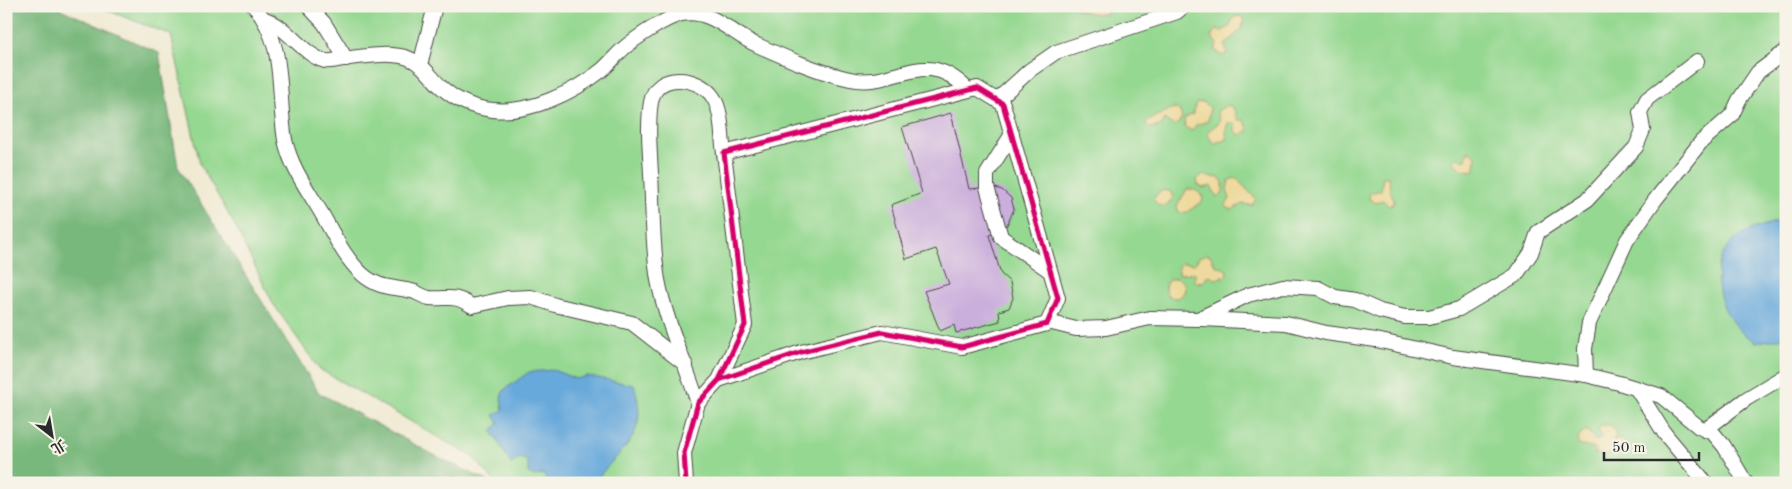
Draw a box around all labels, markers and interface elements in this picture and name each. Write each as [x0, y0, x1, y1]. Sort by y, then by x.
north arrow [28, 412, 78, 462]
scale bar [1604, 429, 1700, 461]
text: 北 [49, 437, 68, 457]
text: 50 m [1612, 441, 1646, 456]

